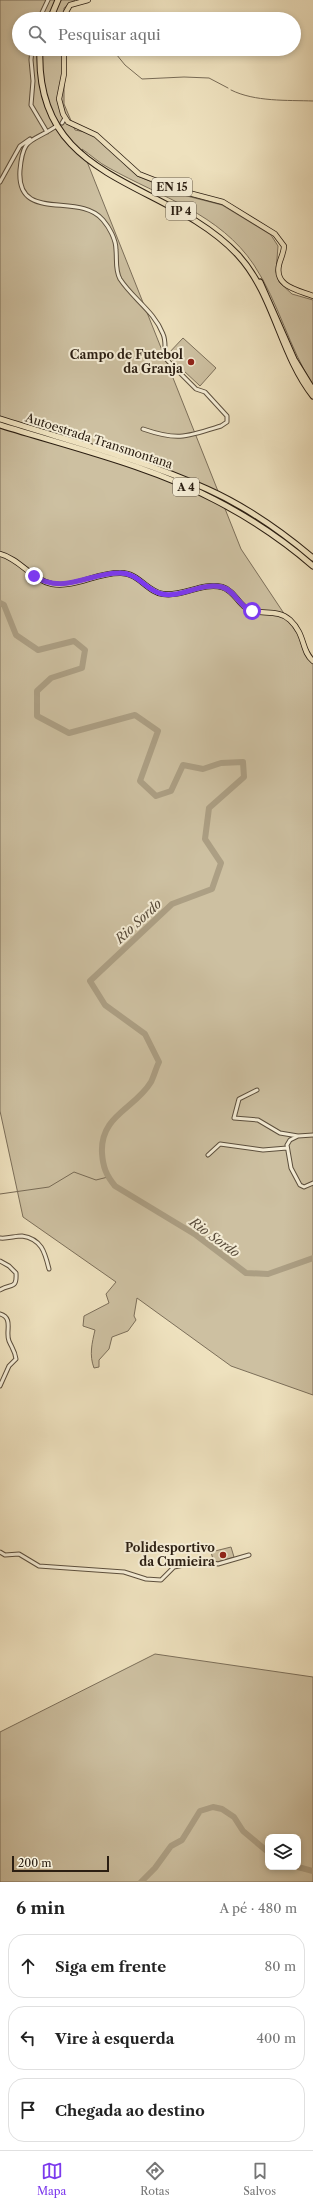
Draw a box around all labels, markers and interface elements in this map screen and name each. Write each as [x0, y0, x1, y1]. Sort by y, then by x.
search box [12, 12, 301, 56]
icon: search [26, 23, 48, 45]
text: Pesquisar aqui [58, 25, 161, 44]
road number: EN 15 [152, 178, 192, 196]
road number: IP 4 [166, 202, 196, 220]
place label: Campo de Futebol da Granja [70, 347, 184, 376]
marker: Campo de Futebol da Granja [186, 357, 196, 367]
street label: Autoestrada Transmontana [23, 409, 175, 472]
road number: A 4 [173, 478, 199, 496]
route end [25, 567, 43, 585]
route start [243, 602, 261, 620]
water label: Rio Sordo [111, 895, 165, 947]
water label: Rio Sordo [186, 1213, 243, 1260]
place label: Polidesportivo da Cumieira [125, 1540, 216, 1569]
marker: Polidesportivo da Cumieira [218, 1550, 228, 1560]
map controls [265, 1834, 301, 1870]
button: layers [265, 1834, 301, 1870]
scale bar [12, 1854, 109, 1873]
text: 200 m [18, 1856, 51, 1870]
text: 6 min [16, 1898, 65, 1918]
text: A pé · 480 m [219, 1900, 297, 1916]
icon: ahead [17, 1955, 39, 1977]
text: Siga em frente [55, 1957, 166, 1976]
text: 80 m [264, 1958, 296, 1974]
icon: left [17, 2027, 39, 2049]
text: Vire à esquerda [55, 2029, 174, 2048]
text: 400 m [256, 2030, 296, 2046]
icon: arrive [17, 2099, 39, 2121]
text: Chegada ao destino [55, 2101, 205, 2120]
tab: Mapa [37, 2160, 66, 2198]
tab: Rotas [140, 2160, 169, 2198]
tab: Salvos [243, 2160, 276, 2198]

